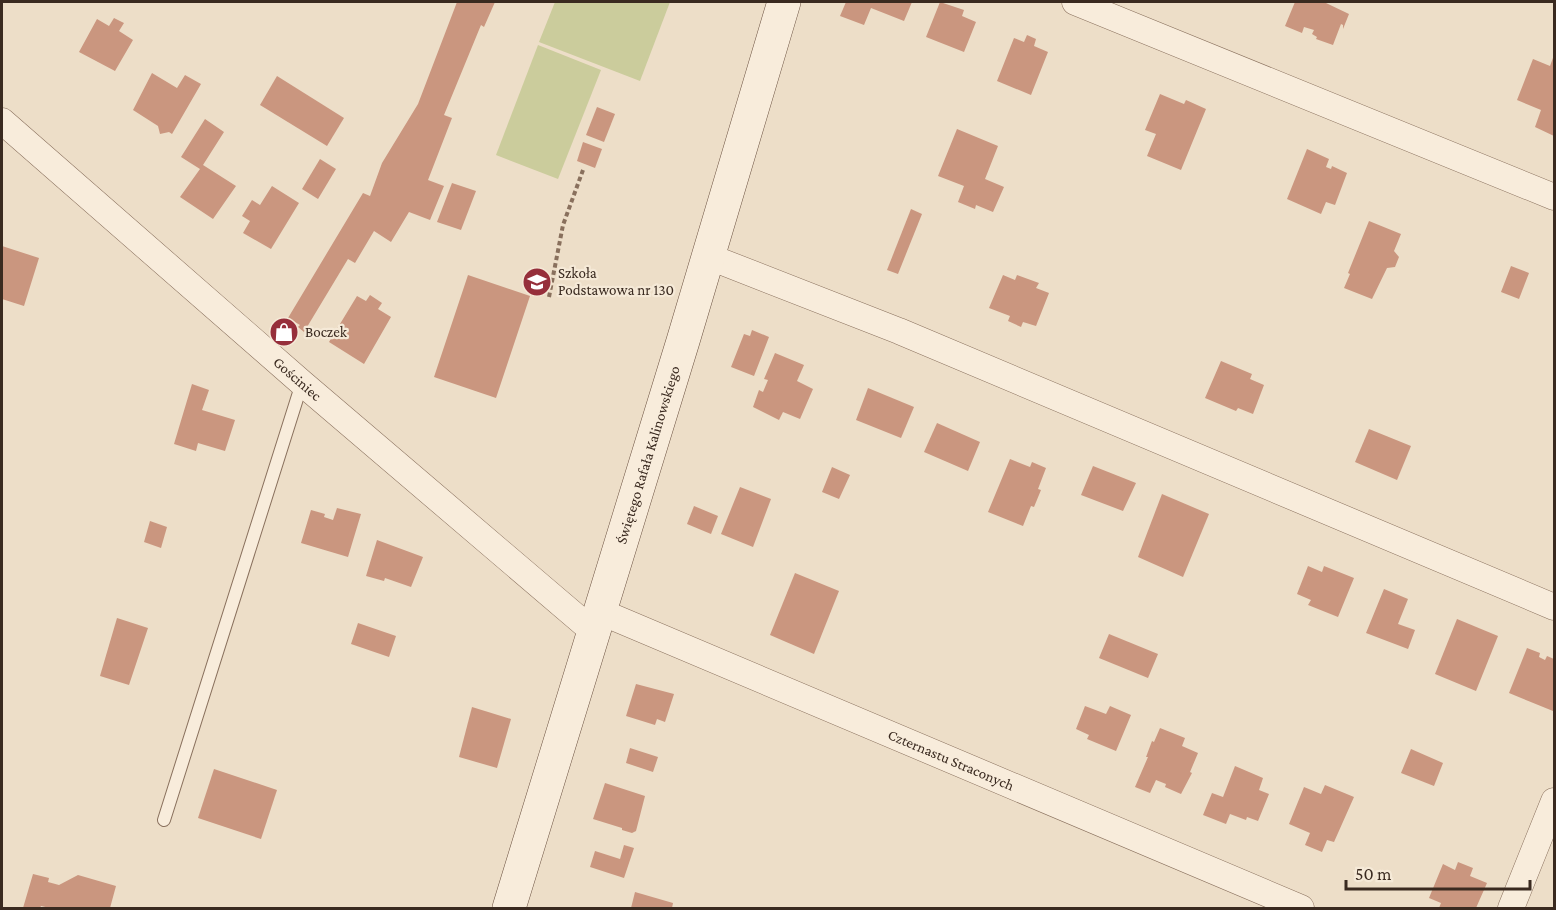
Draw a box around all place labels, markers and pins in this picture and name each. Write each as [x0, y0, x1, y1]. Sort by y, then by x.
place label: Szkoła Podstawowa nr 130 [558, 265, 674, 298]
school or university icon: Szkoła Podstawowa nr 130 [521, 266, 553, 298]
shop icon: Boczek [268, 316, 300, 348]
place label: Boczek [305, 324, 348, 340]

